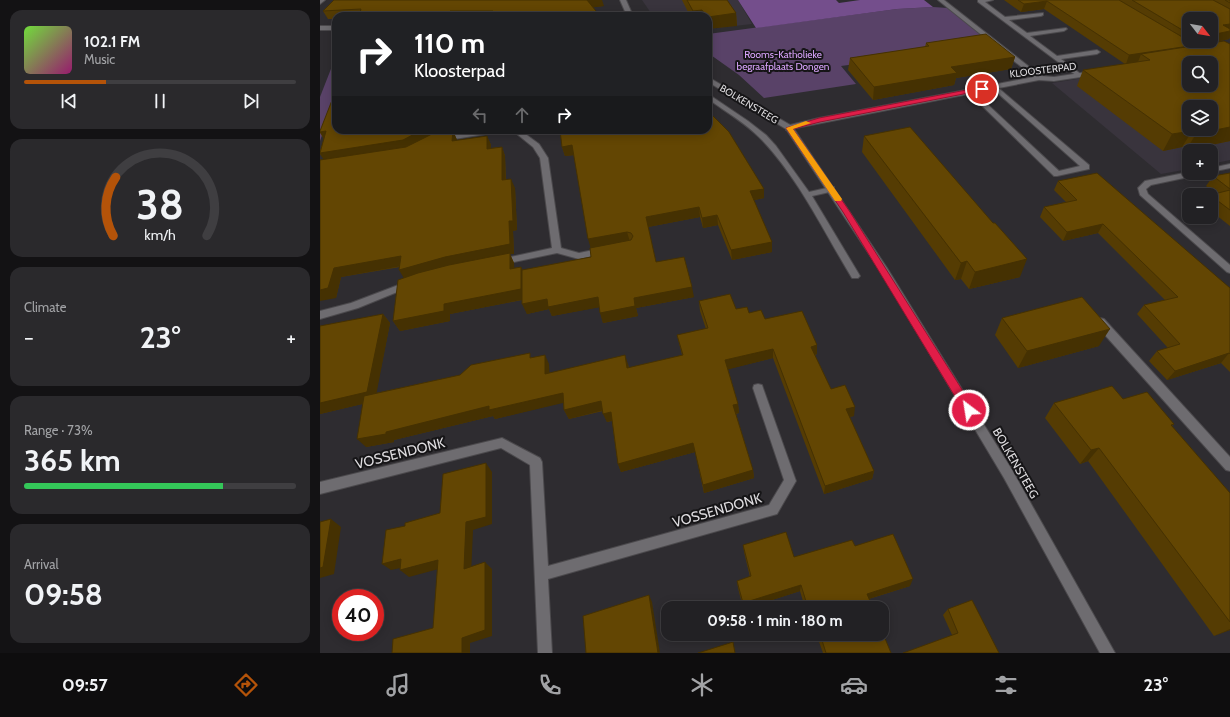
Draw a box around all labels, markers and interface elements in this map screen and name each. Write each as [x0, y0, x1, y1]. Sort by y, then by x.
north arrow [1182, 12, 1218, 48]
map controls [1182, 12, 1218, 224]
text: 110 m [414, 26, 485, 60]
icon: right [348, 28, 400, 80]
text: 102.1 FM [84, 33, 140, 51]
park label: Rooms-Katholieke begraafplaats Dongen [737, 48, 830, 73]
text: Music [84, 51, 115, 67]
button: search [1182, 56, 1218, 92]
street label: KLOOSTERPAD [1009, 59, 1077, 81]
text: Kloosterpad [414, 60, 505, 82]
pin [965, 72, 999, 106]
icon: arrive [971, 78, 993, 100]
street label: BOLKENSTEEG [717, 81, 781, 127]
icon: previous [58, 90, 80, 112]
icon: pause [149, 90, 171, 112]
icon: next [240, 90, 262, 112]
button: layers [1182, 100, 1218, 136]
icon: left [469, 104, 491, 126]
icon: ahead [511, 104, 533, 126]
icon: right [553, 104, 575, 126]
button: + [1182, 144, 1218, 180]
text: 38 [136, 179, 184, 229]
button: − [1182, 188, 1218, 224]
text: km/h [144, 225, 176, 243]
text: Climate [24, 299, 66, 315]
text: 23° [140, 319, 180, 356]
text: − [24, 324, 34, 351]
text: + [286, 324, 296, 351]
position arrow [948, 389, 990, 431]
text: Range · 73% [24, 422, 93, 438]
street label: BOLKENSTEEG [990, 425, 1042, 501]
street label: VOSSENDONK [353, 433, 447, 473]
text: 365 km [24, 442, 121, 479]
street label: VOSSENDONK [670, 489, 764, 531]
text: Arrival [24, 556, 59, 572]
text: 09:58 [24, 576, 103, 613]
speed limit sign: 40 [332, 589, 384, 641]
text: 09:58 · 1 min · 180 m [707, 612, 843, 630]
icon: directions [232, 671, 260, 699]
icon: music [384, 671, 412, 699]
icon: phone [536, 671, 564, 699]
icon: climate [688, 671, 716, 699]
icon: car [840, 671, 868, 699]
icon: filters [992, 671, 1020, 699]
text: 09:57 [62, 674, 108, 696]
text: 23° [1144, 674, 1168, 696]

